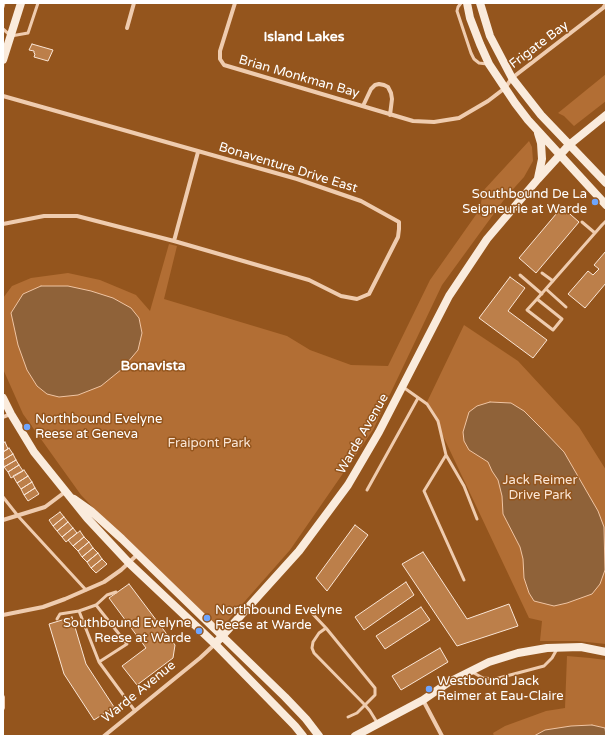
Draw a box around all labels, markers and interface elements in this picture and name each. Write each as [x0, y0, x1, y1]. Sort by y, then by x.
street label: Frigate Bay [506, 18, 572, 72]
district label: Island Lakes [264, 29, 344, 45]
street label: Brian Monkman Bay [237, 52, 361, 102]
street label: Bonaventure Drive East [217, 139, 359, 197]
place label: Southbound De La Seigneurie at Warde [462, 187, 587, 218]
marker: Southbound De La Seigneurie at Warde [590, 197, 600, 207]
district label: Bonavista [120, 358, 186, 374]
street label: Warde Avenue [334, 391, 392, 477]
place label: Northbound Evelyne Reese at Geneva [35, 412, 162, 443]
marker: Northbound Evelyne Reese at Geneva [22, 422, 32, 432]
park label: Fraipont Park [167, 436, 251, 452]
park label: Jack Reimer Drive Park [503, 473, 577, 504]
place label: Northbound Evelyne Reese at Warde [215, 603, 342, 634]
marker: Northbound Evelyne Reese at Warde [202, 613, 212, 623]
place label: Southbound Evelyne Reese at Warde [63, 616, 191, 647]
marker: Southbound Evelyne Reese at Warde [194, 626, 204, 636]
street label: Warde Avenue [99, 658, 179, 726]
place label: Westbound Jack Reimer at Eau-Claire [437, 674, 564, 705]
marker: Westbound Jack Reimer at Eau-Claire [424, 684, 434, 694]

